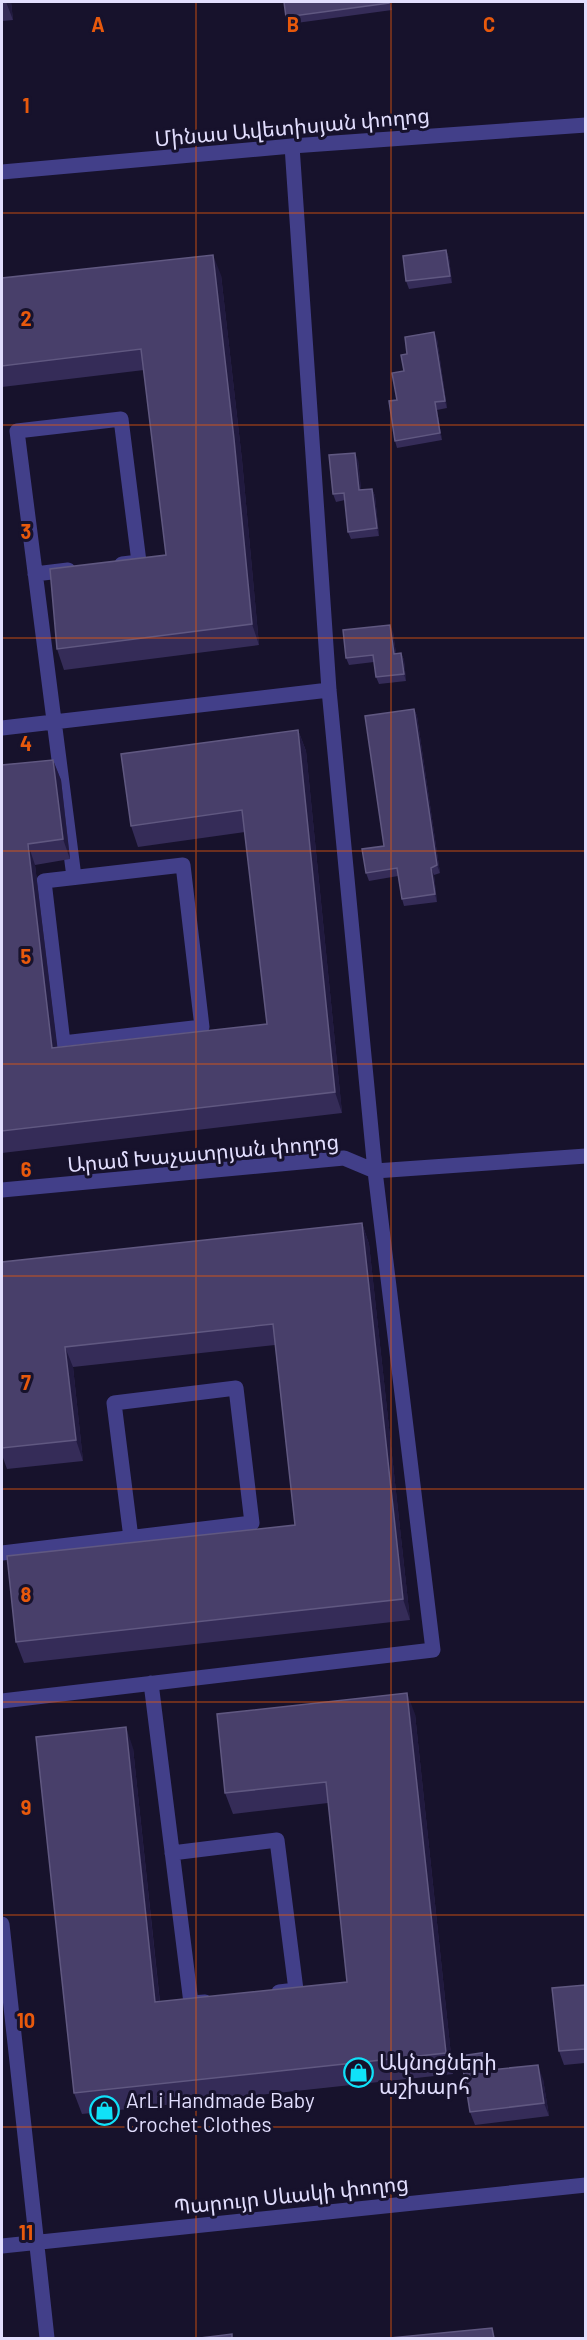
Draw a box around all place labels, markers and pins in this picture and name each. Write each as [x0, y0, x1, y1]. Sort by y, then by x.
place label: Ակնոցների աշխարհ [379, 2049, 497, 2099]
shop icon: Ակնոցների աշխարհ [342, 2057, 374, 2089]
place label: ArLi Handmade Baby Crochet Clothes [126, 2087, 315, 2136]
shop icon: ArLi Handmade Baby Crochet Clothes [89, 2095, 121, 2127]

